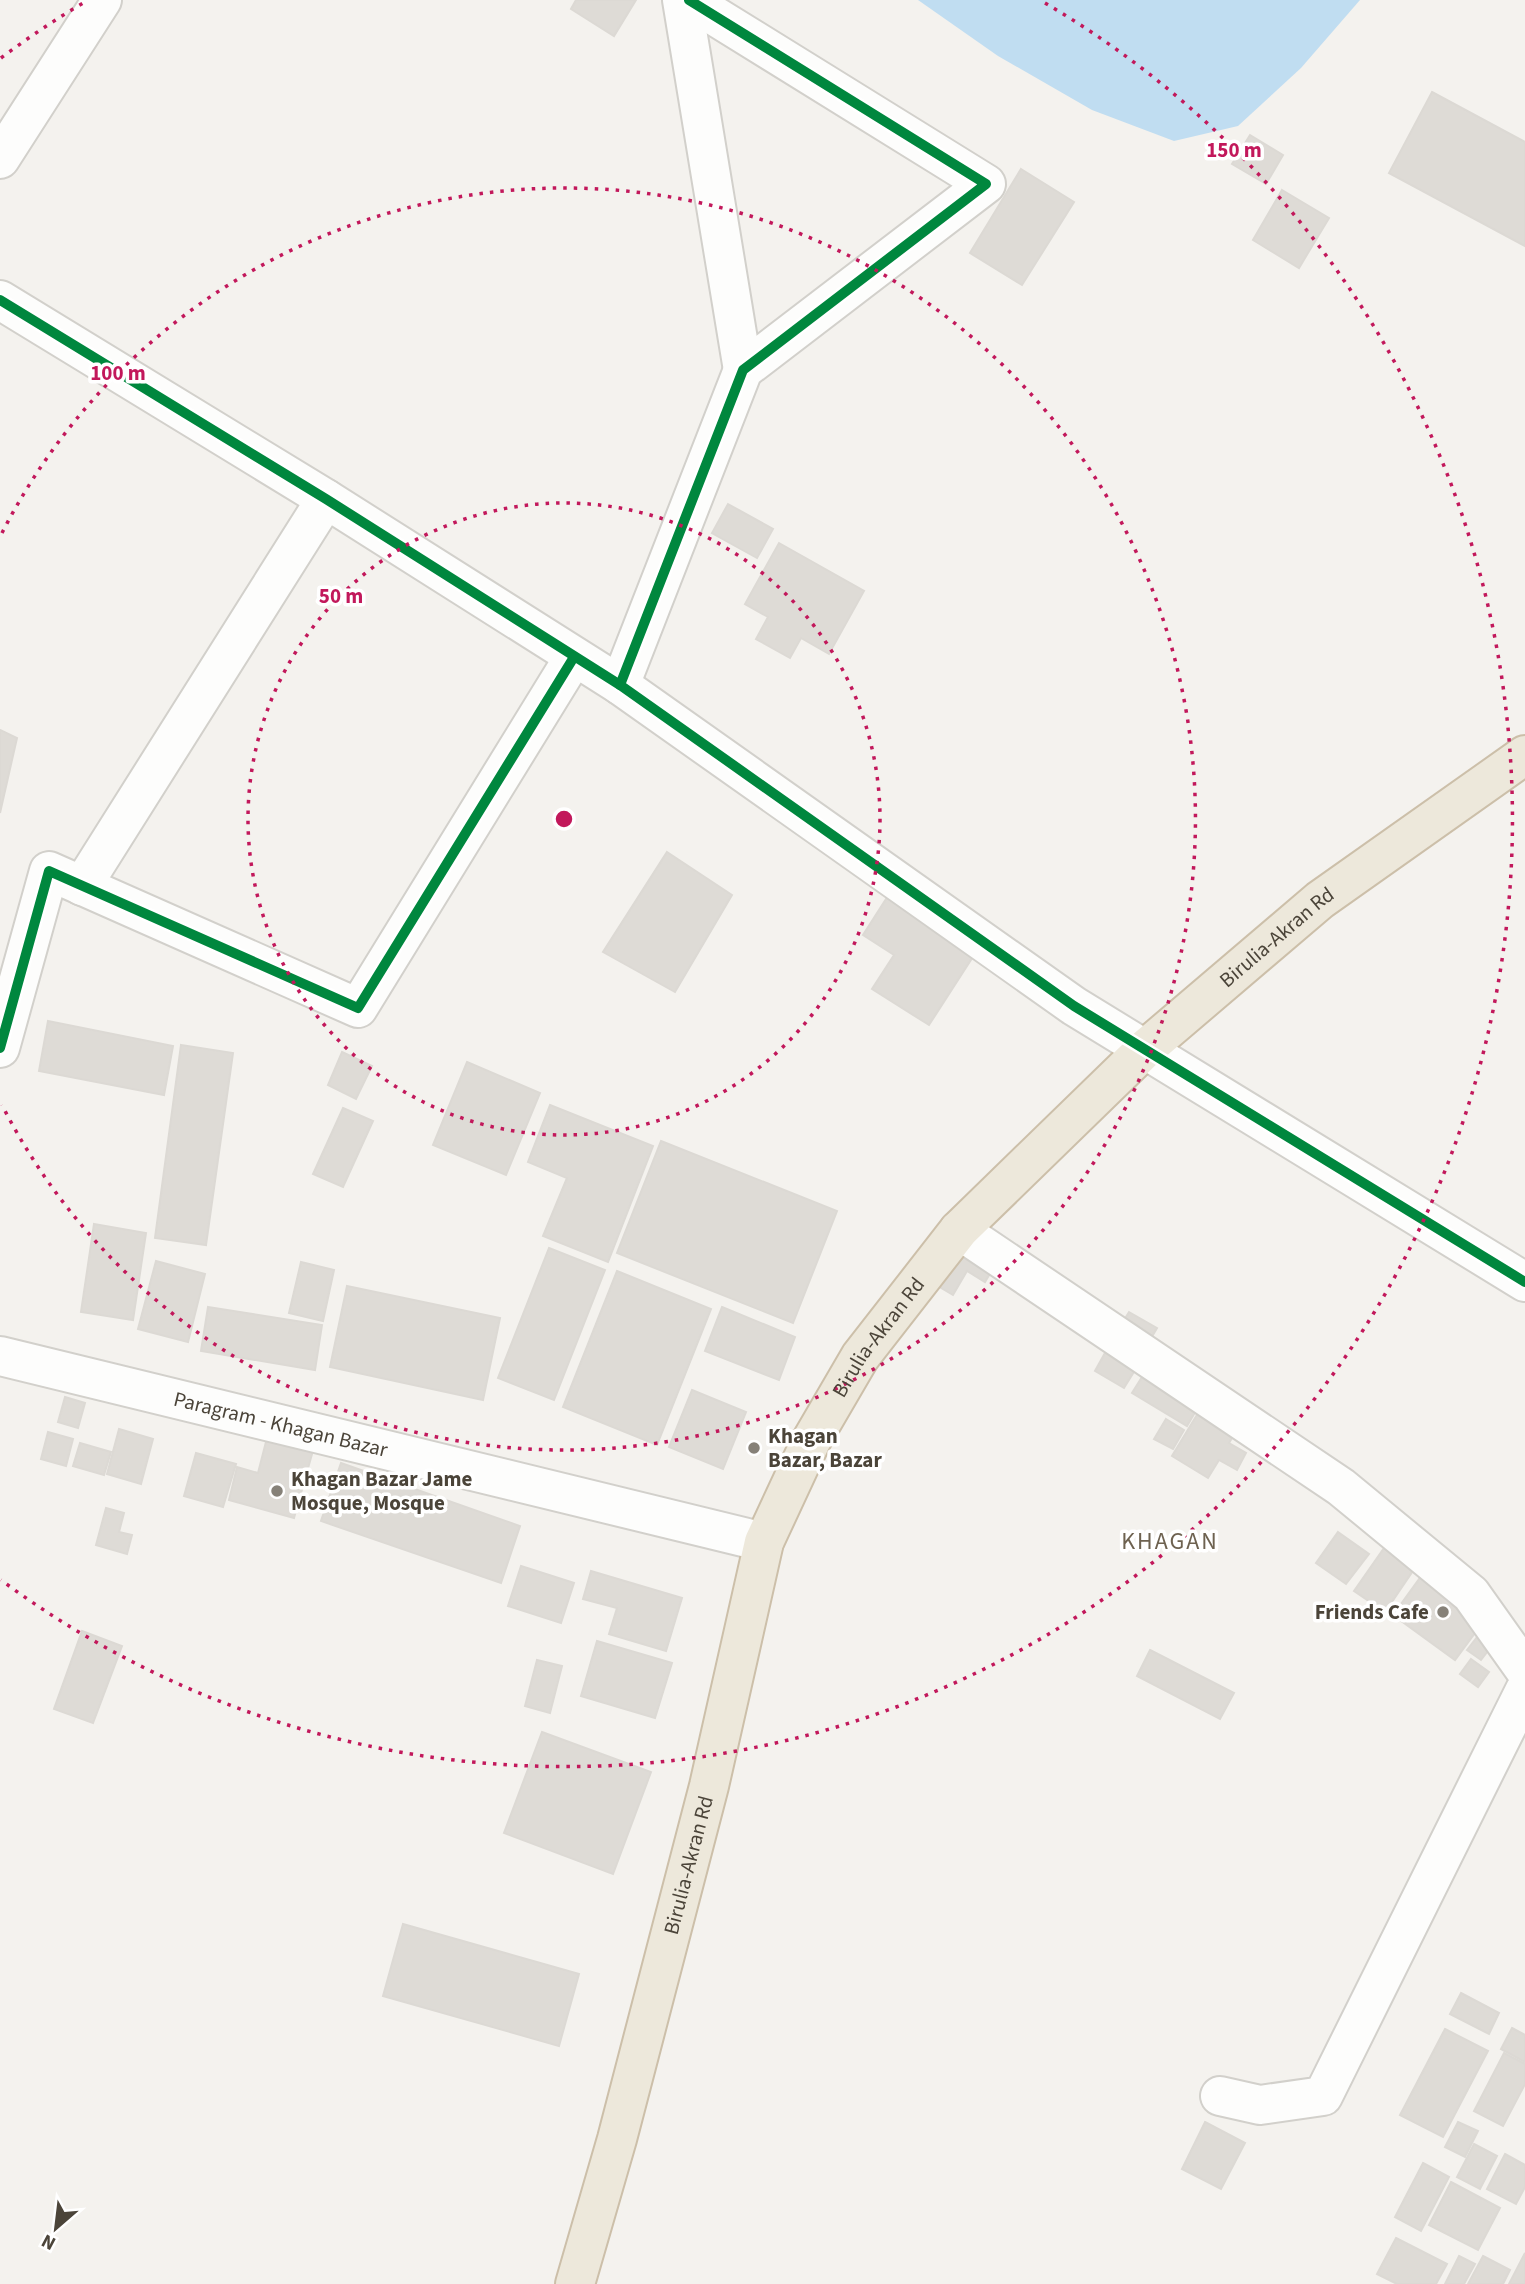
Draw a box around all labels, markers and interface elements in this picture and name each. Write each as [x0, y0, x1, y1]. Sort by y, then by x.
text: 150 m [1206, 135, 1262, 165]
text: 100 m [90, 358, 146, 388]
text: 50 m [319, 581, 363, 611]
centre of rings [552, 807, 576, 831]
street label: Birulia-Akran Rd [1213, 880, 1340, 994]
street label: Birulia-Akran Rd [825, 1271, 932, 1403]
street label: Paragram - Khagan Bazar [171, 1384, 392, 1465]
place label: Khagan Bazar, Bazar [768, 1421, 882, 1475]
marker: Khagan Bazar, Bazar [746, 1440, 762, 1456]
place label: Khagan Bazar Jame Mosque, Mosque [291, 1464, 473, 1518]
marker: Khagan Bazar Jame Mosque, Mosque [269, 1483, 285, 1499]
district label: KHAGAN [1121, 1524, 1219, 1559]
place label: Friends Cafe [1315, 1597, 1429, 1627]
marker: Friends Cafe [1435, 1604, 1451, 1620]
street label: Birulia-Akran Rd [656, 1793, 721, 1938]
north arrow [21, 2193, 91, 2263]
text: N [37, 2227, 61, 2257]

